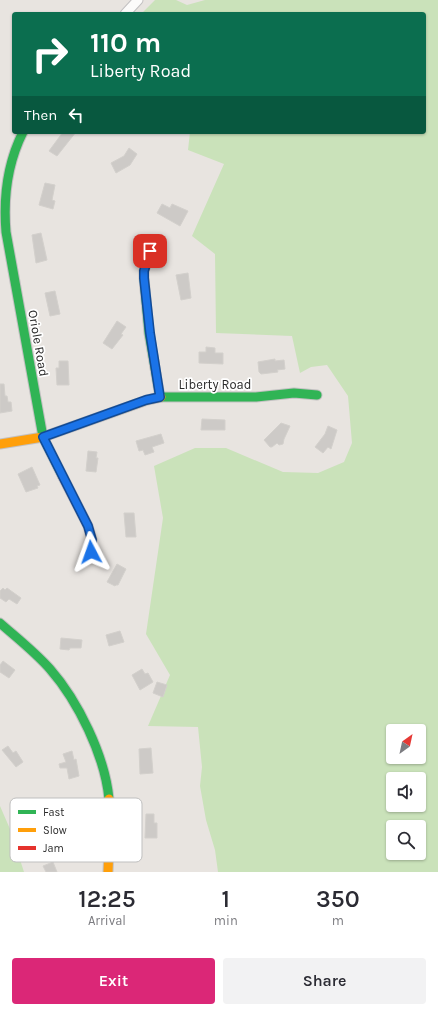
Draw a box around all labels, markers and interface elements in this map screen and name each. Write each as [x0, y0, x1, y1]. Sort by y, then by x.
text: 110 m [90, 26, 161, 59]
icon: right [24, 28, 76, 80]
text: Liberty Road [90, 60, 191, 82]
icon: left [65, 104, 87, 126]
text: Then [24, 106, 57, 124]
pin [133, 234, 167, 268]
icon: arrive [139, 240, 161, 262]
street label: Oriole Road [25, 309, 52, 378]
street label: Liberty Road [179, 377, 251, 392]
position arrow [70, 531, 112, 573]
north arrow [386, 724, 426, 764]
map controls [386, 724, 426, 860]
button: sound [386, 772, 426, 812]
legend [10, 798, 142, 862]
text: Fast [43, 806, 64, 819]
button: search [386, 820, 426, 860]
text: Slow [43, 824, 67, 837]
text: Jam [43, 842, 64, 855]
text: 12:25 [78, 885, 136, 913]
text: 1 [222, 885, 230, 913]
text: 350 [316, 885, 360, 913]
text: Arrival [88, 913, 126, 928]
text: min [214, 913, 238, 928]
text: m [332, 913, 344, 928]
button: Exit [12, 958, 215, 1004]
button: Share [223, 958, 426, 1004]

